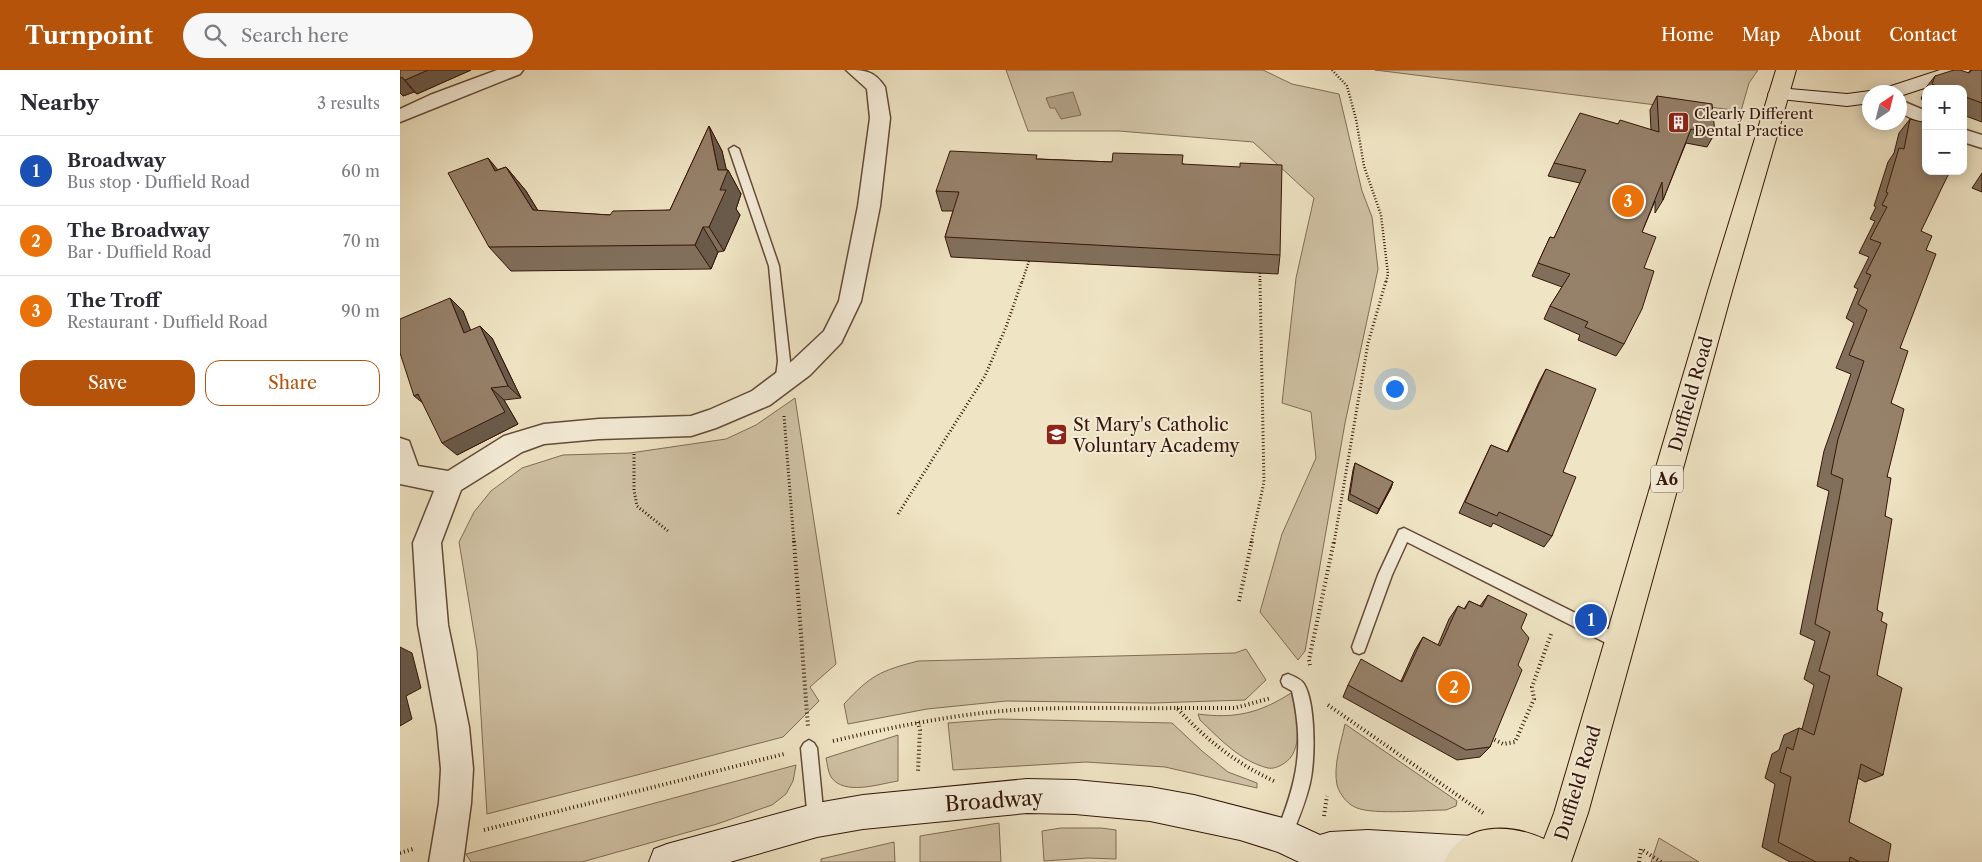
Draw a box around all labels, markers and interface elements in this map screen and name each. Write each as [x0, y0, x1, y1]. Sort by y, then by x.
search box [183, 13, 533, 58]
text: Turnpoint [25, 21, 153, 50]
icon: search [201, 21, 229, 49]
text: Search here [241, 24, 349, 47]
text: Home [1661, 24, 1714, 46]
text: Map [1742, 24, 1780, 46]
text: About [1808, 24, 1861, 46]
text: Contact [1889, 24, 1957, 46]
north arrow [1862, 85, 1907, 130]
map controls [1922, 85, 1967, 175]
button: + [1922, 85, 1967, 130]
text: Nearby [20, 90, 99, 115]
text: 3 results [317, 93, 380, 113]
place label: Clearly Different Dental Practice [1694, 104, 1814, 140]
building icon: Clearly Different Dental Practice [1666, 111, 1690, 135]
button: − [1922, 130, 1967, 175]
text: Broadway [67, 149, 166, 172]
text: 1 [32, 161, 40, 181]
text: 60 m [341, 161, 380, 181]
text: Bus stop · Duffield Road [67, 172, 250, 192]
pin: 3 [1612, 182, 1644, 220]
text: The Broadway [67, 219, 209, 242]
text: 2 [31, 231, 41, 251]
text: 70 m [343, 231, 380, 251]
text: Bar · Duffield Road [67, 242, 212, 262]
text: The Troff [67, 289, 160, 312]
text: 3 [31, 301, 41, 321]
text: 90 m [341, 301, 380, 321]
text: Restaurant · Duffield Road [67, 312, 268, 332]
street label: Duffield Road [1664, 334, 1718, 454]
button: Save [20, 360, 195, 406]
button: Share [205, 360, 380, 406]
your location [1382, 376, 1408, 402]
place label: St Mary's Catholic Voluntary Academy [1072, 414, 1240, 457]
school or university icon: St Mary's Catholic Voluntary Academy [1045, 423, 1069, 447]
road number: A6 [1651, 466, 1683, 492]
pin: 1 [1575, 601, 1607, 639]
pin: 2 [1438, 668, 1470, 706]
street label: Duffield Road [1550, 723, 1606, 843]
street label: Broadway [944, 785, 1044, 816]

